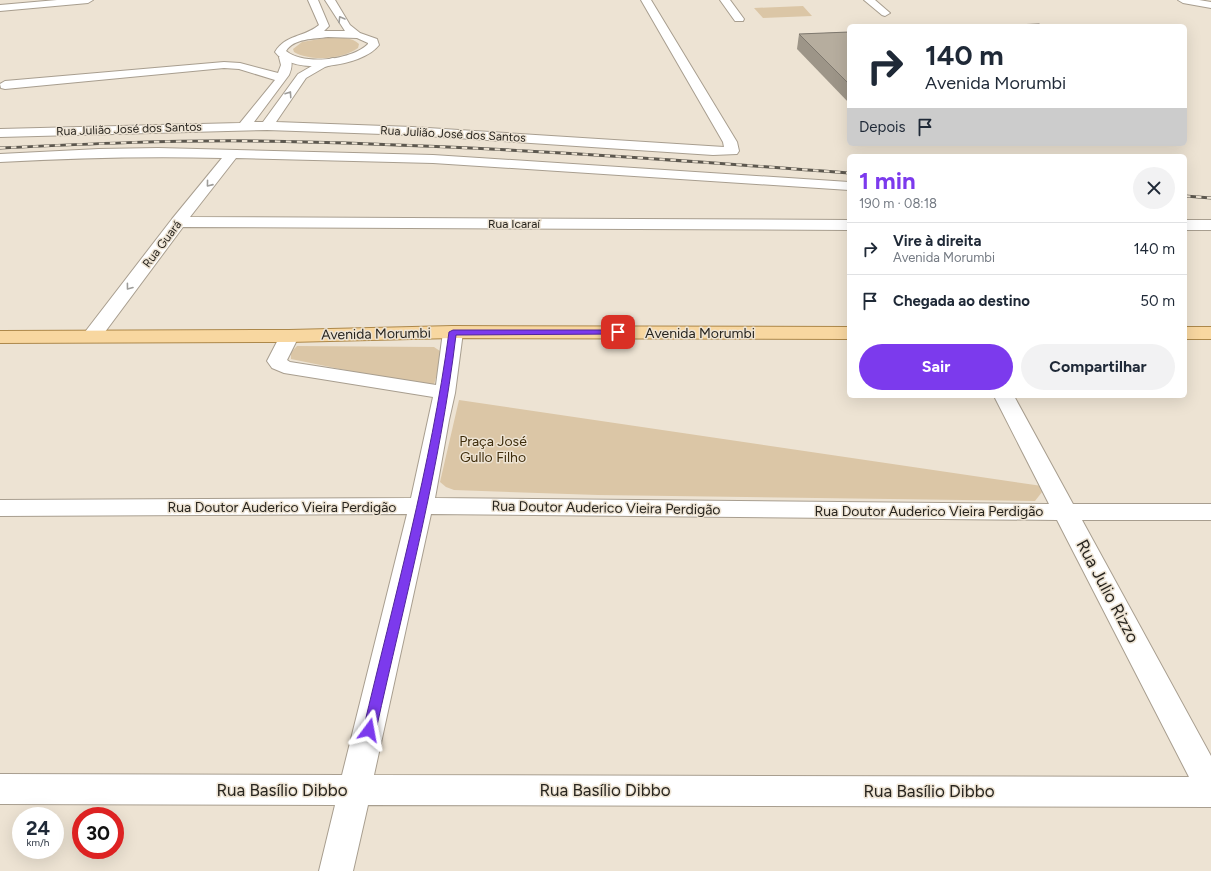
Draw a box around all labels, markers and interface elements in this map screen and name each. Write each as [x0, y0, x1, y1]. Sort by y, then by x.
one-way arrow [339, 16, 346, 23]
text: 140 m [925, 38, 1004, 72]
icon: right [859, 40, 911, 92]
text: Avenida Morumbi [925, 72, 1066, 94]
one-way arrow [285, 92, 292, 99]
icon: arrive [914, 116, 936, 138]
text: Depois [859, 118, 906, 136]
street label: Rua Julião José dos Santos [56, 119, 202, 139]
street label: Rua Julião José dos Santos [380, 123, 527, 145]
text: 1 min [859, 166, 916, 195]
button: close [1133, 167, 1175, 209]
one-way arrow [206, 179, 213, 186]
text: 190 m · 08:18 [859, 196, 937, 211]
street label: Rua Icaraí [488, 217, 541, 231]
street label: Rua Guará [140, 218, 184, 270]
text: Vire à direita [893, 232, 982, 250]
icon: right [859, 238, 881, 260]
text: 140 m [1133, 240, 1175, 258]
text: Avenida Morumbi [893, 250, 995, 265]
one-way arrow [127, 282, 134, 289]
icon: arrive [859, 290, 881, 312]
text: Chegada ao destino [893, 292, 1030, 310]
text: 50 m [1140, 292, 1175, 310]
pin [601, 315, 635, 349]
icon: arrive [607, 321, 629, 343]
street label: Avenida Morumbi [321, 325, 431, 343]
street label: Avenida Morumbi [645, 325, 755, 342]
button: Sair [859, 344, 1013, 390]
button: Compartilhar [1021, 344, 1175, 390]
park label: Praça José Gullo Filho [459, 433, 527, 466]
street label: Rua Doutor Auderico Vieira Perdigão [491, 498, 721, 518]
street label: Rua Doutor Auderico Vieira Perdigão [167, 499, 397, 516]
street label: Rua Doutor Auderico Vieira Perdigão [814, 503, 1044, 520]
street label: Rua Julio Rizzo [1072, 536, 1144, 646]
position arrow [348, 709, 390, 751]
street label: Rua Basílio Dibbo [216, 780, 348, 800]
street label: Rua Basílio Dibbo [539, 780, 671, 800]
street label: Rua Basílio Dibbo [863, 781, 995, 801]
speed limit sign: 30 [72, 807, 124, 859]
text: 24 [26, 816, 50, 840]
text: km/h [27, 836, 49, 849]

